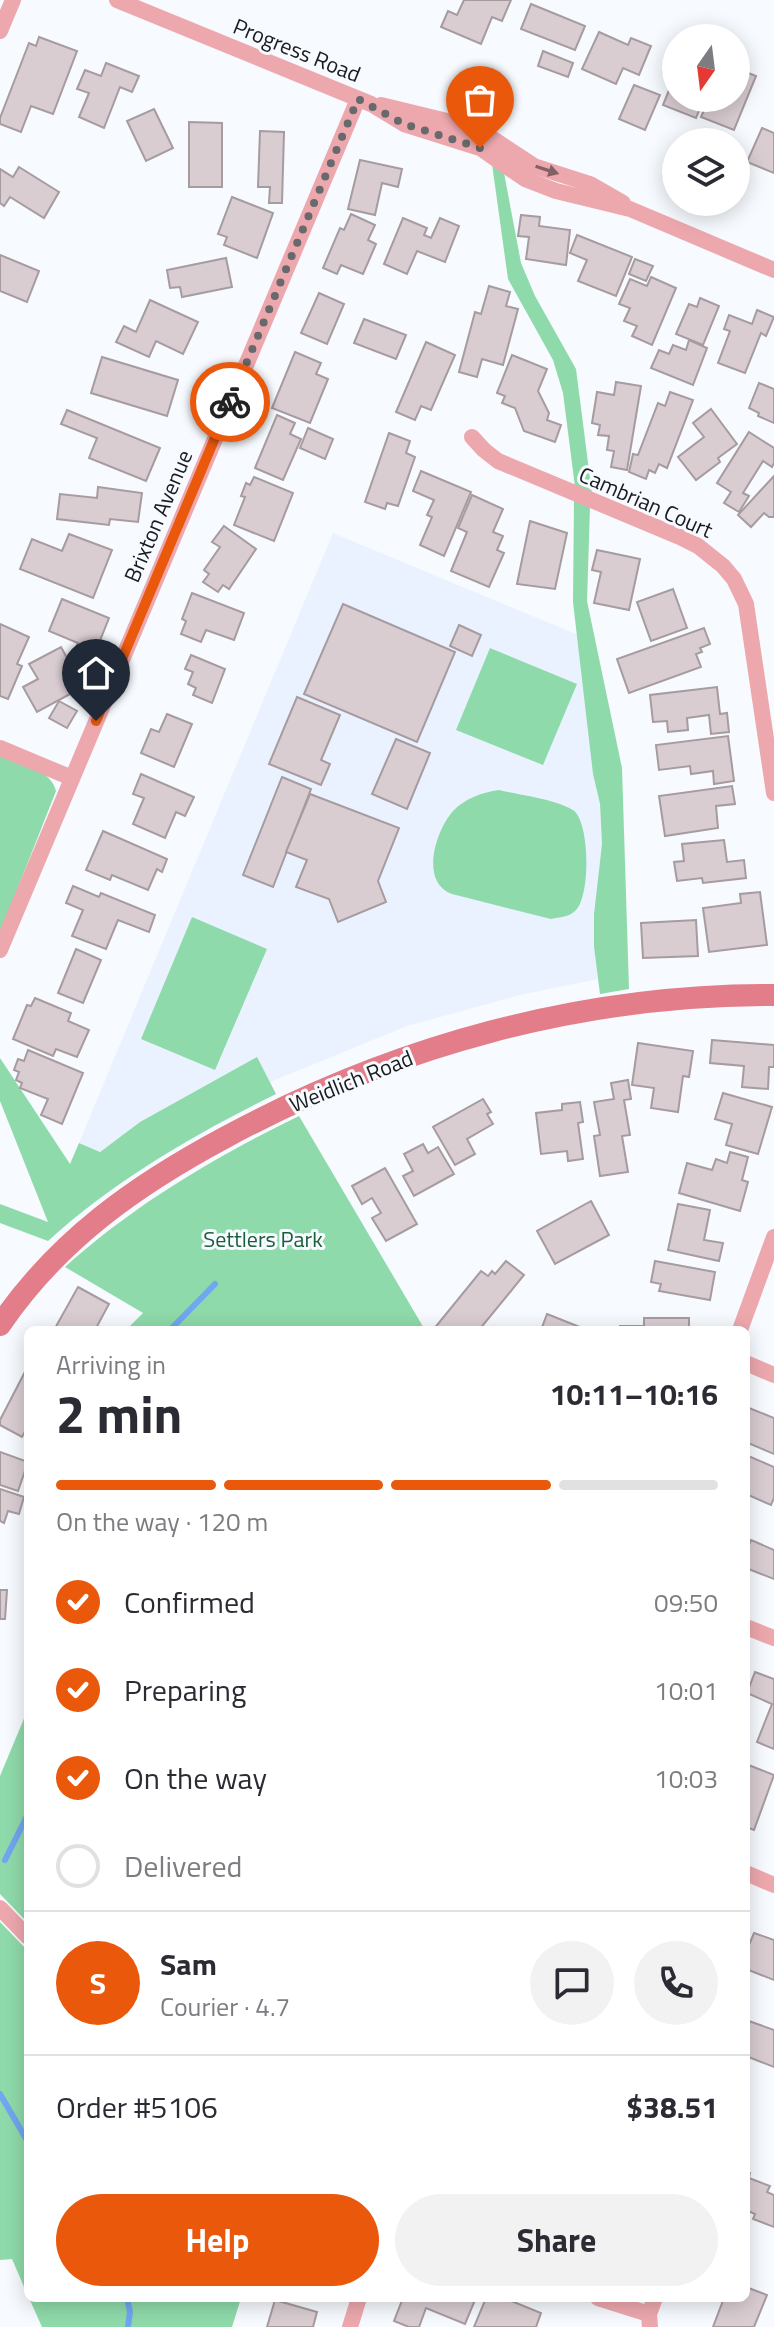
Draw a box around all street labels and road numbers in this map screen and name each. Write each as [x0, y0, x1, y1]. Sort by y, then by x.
street label: Progress Road [228, 9, 366, 91]
street label: Brixton Avenue [115, 445, 201, 587]
street label: Cambrian Court [574, 457, 719, 547]
street label: Weidlich Road [284, 1041, 418, 1121]

